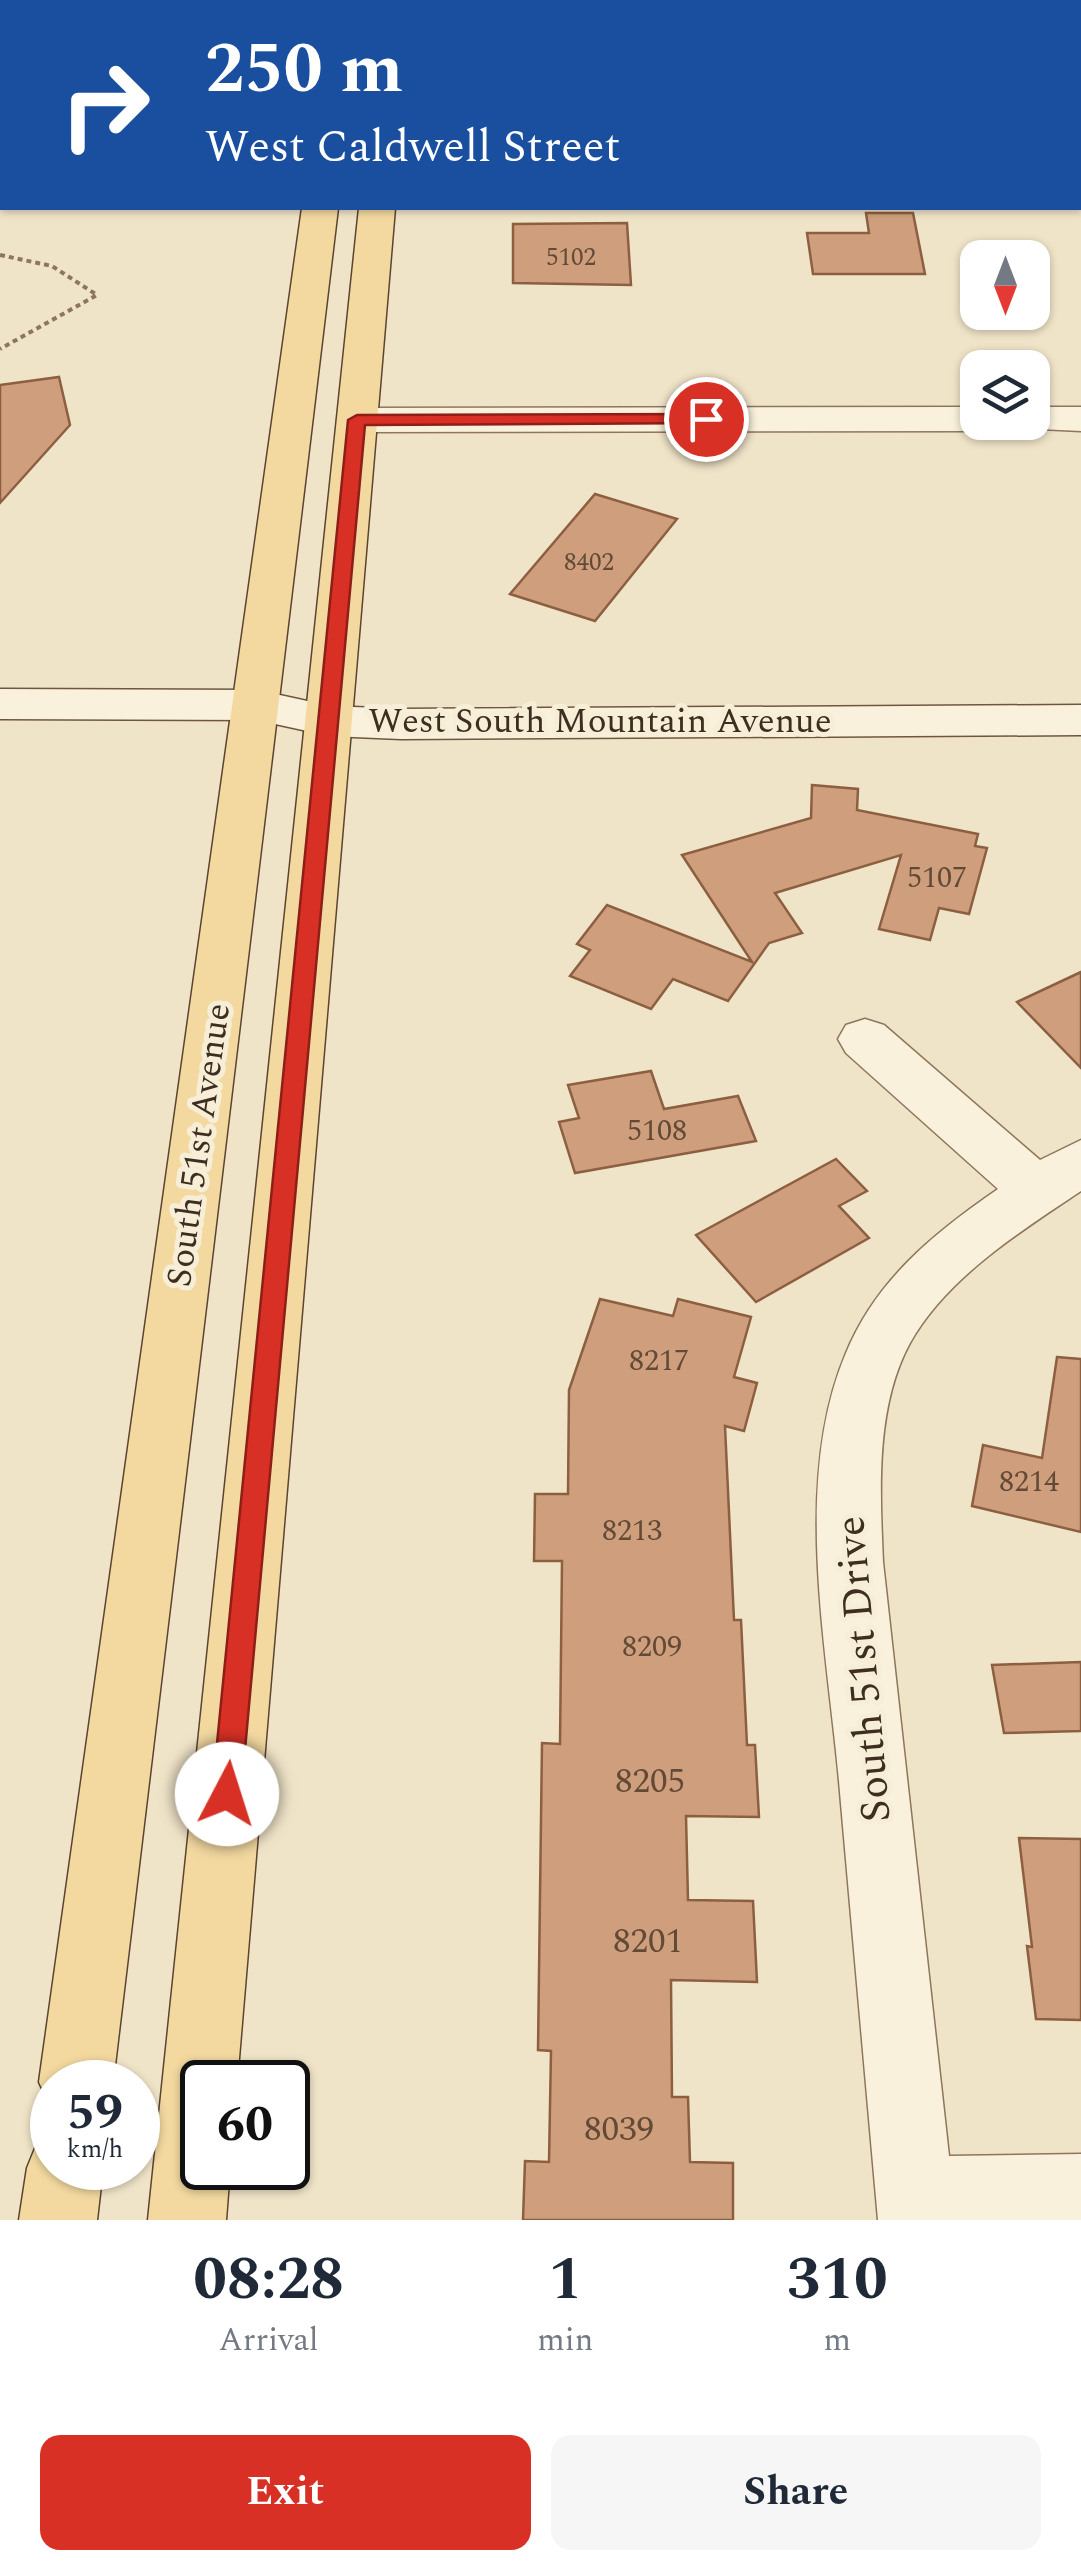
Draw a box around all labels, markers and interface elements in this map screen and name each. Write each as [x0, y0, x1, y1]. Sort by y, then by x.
text: 250 m [205, 17, 403, 123]
icon: right [40, 40, 170, 170]
text: West Caldwell Street [205, 113, 621, 182]
house number: 5102 [546, 239, 596, 277]
north arrow [960, 240, 1050, 330]
map controls [960, 240, 1050, 440]
button: layers [960, 350, 1050, 440]
pin [664, 377, 749, 462]
icon: arrive [679, 392, 734, 447]
house number: 8402 [564, 544, 614, 582]
street label: West South Mountain Avenue [368, 695, 832, 748]
house number: 5107 [907, 855, 967, 901]
street label: South 51st Avenue [153, 1000, 245, 1290]
house number: 5108 [627, 1108, 687, 1154]
house number: 8217 [629, 1338, 689, 1384]
house number: 8214 [999, 1459, 1059, 1505]
house number: 8213 [602, 1508, 662, 1554]
street label: South 51st Drive [819, 1513, 909, 1825]
house number: 8209 [622, 1624, 682, 1670]
position arrow [175, 1742, 279, 1846]
house number: 8205 [615, 1755, 685, 1808]
house number: 8201 [613, 1915, 683, 1968]
speed limit sign: 60 [180, 2060, 310, 2190]
text: 59 [67, 2075, 123, 2151]
house number: 8039 [584, 2103, 654, 2156]
text: km/h [67, 2131, 123, 2169]
text: 08:28 [193, 2234, 344, 2326]
text: 1 [549, 2234, 582, 2326]
text: 310 [787, 2234, 888, 2326]
text: Arrival [219, 2316, 319, 2365]
text: min [537, 2316, 593, 2365]
text: m [823, 2316, 851, 2365]
button: Exit [40, 2435, 531, 2550]
button: Share [551, 2435, 1041, 2550]

